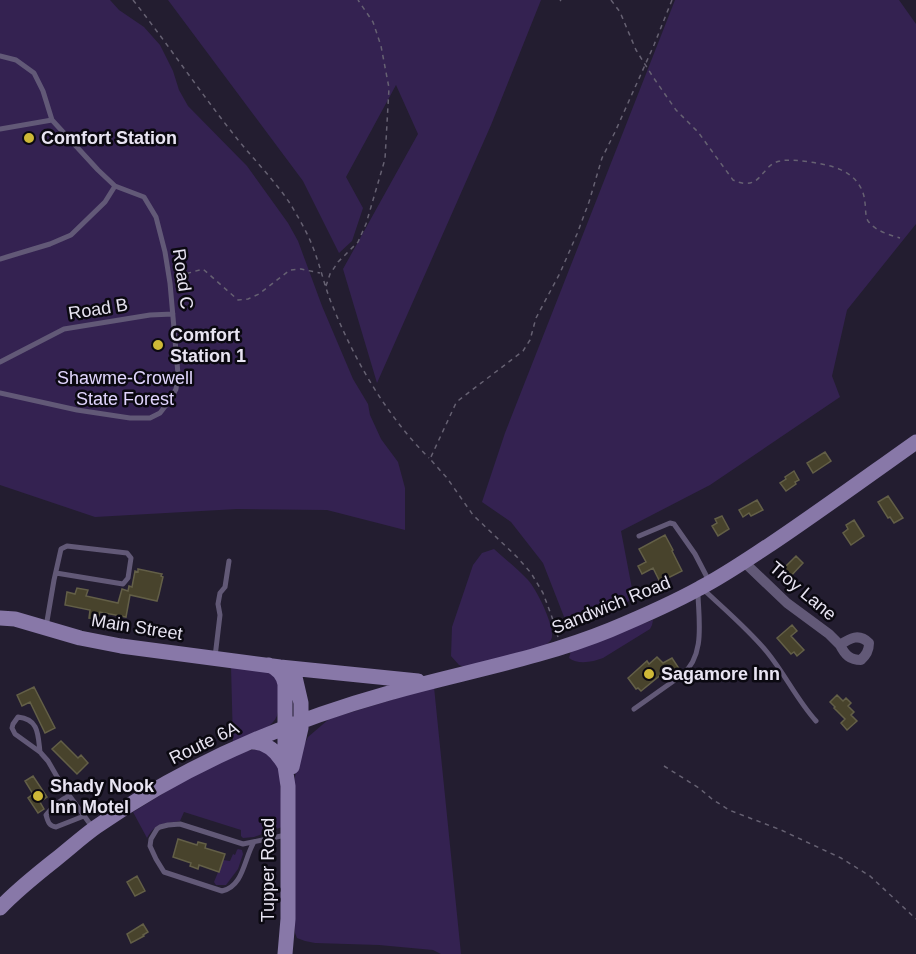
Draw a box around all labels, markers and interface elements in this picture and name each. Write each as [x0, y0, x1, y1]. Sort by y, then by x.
place label: Comfort Station [41, 128, 177, 148]
marker: Comfort Station [22, 131, 36, 145]
street label: Road C [169, 247, 197, 311]
street label: Road B [67, 294, 129, 324]
place label: Comfort Station 1 [170, 325, 246, 366]
marker: Comfort Station 1 [151, 338, 165, 352]
park label: Shawme-Crowell State Forest [57, 368, 193, 409]
street label: Troy Lane [766, 558, 840, 624]
street label: Sandwich Road [549, 572, 673, 638]
street label: Main Street [90, 610, 184, 644]
place label: Sagamore Inn [661, 664, 780, 684]
marker: Sagamore Inn [642, 667, 656, 681]
street label: Route 6A [166, 718, 242, 768]
place label: Shady Nook Inn Motel [50, 776, 155, 817]
marker: Shady Nook Inn Motel [31, 789, 45, 803]
street label: Tupper Road [258, 818, 278, 922]

